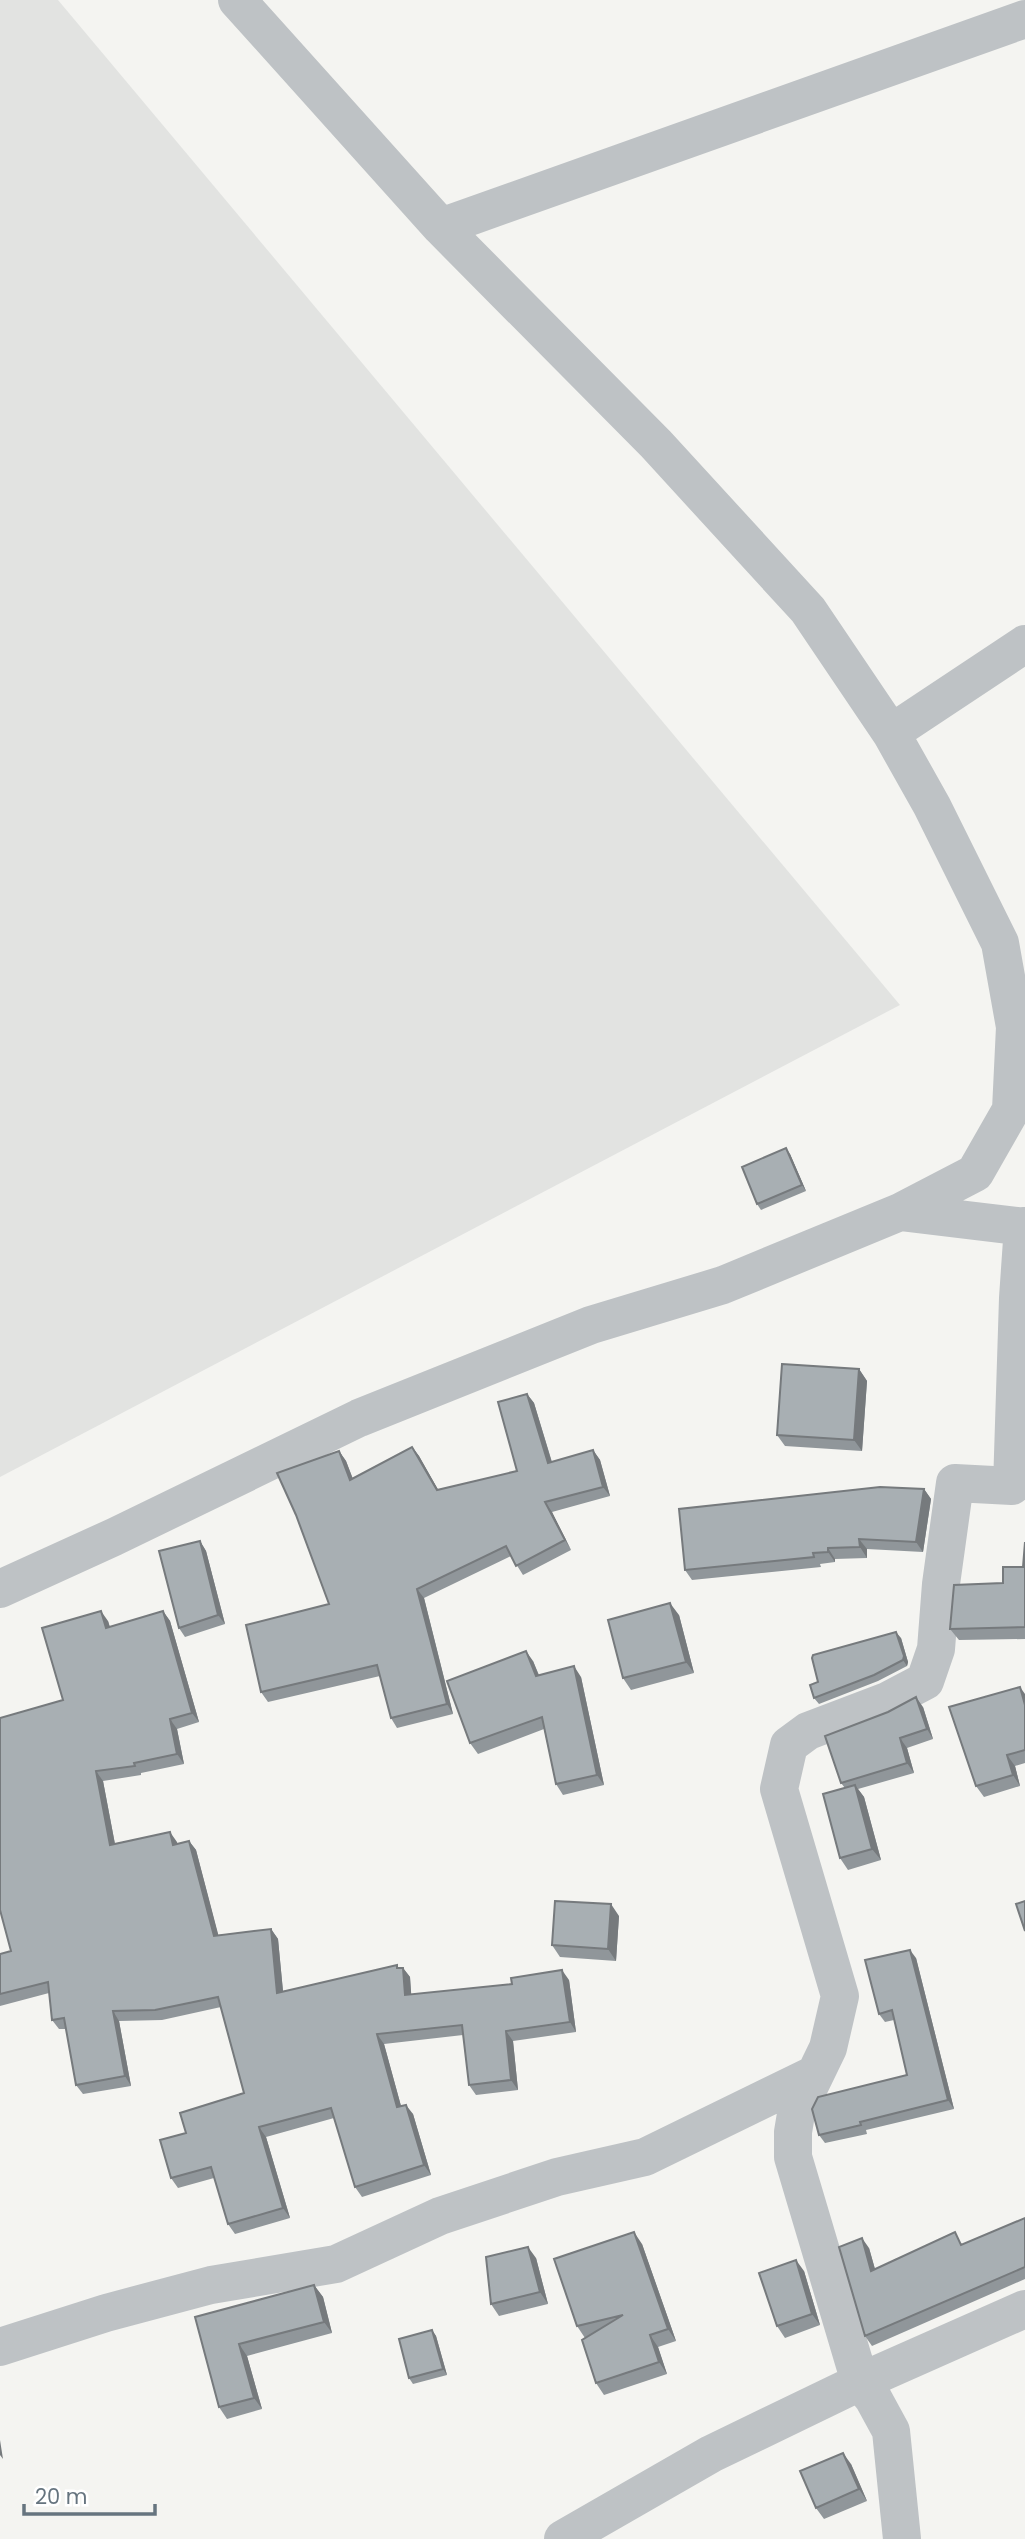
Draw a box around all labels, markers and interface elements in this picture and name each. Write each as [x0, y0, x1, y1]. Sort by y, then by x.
scale bar [24, 2472, 156, 2516]
text: 20 m [35, 2482, 88, 2511]

